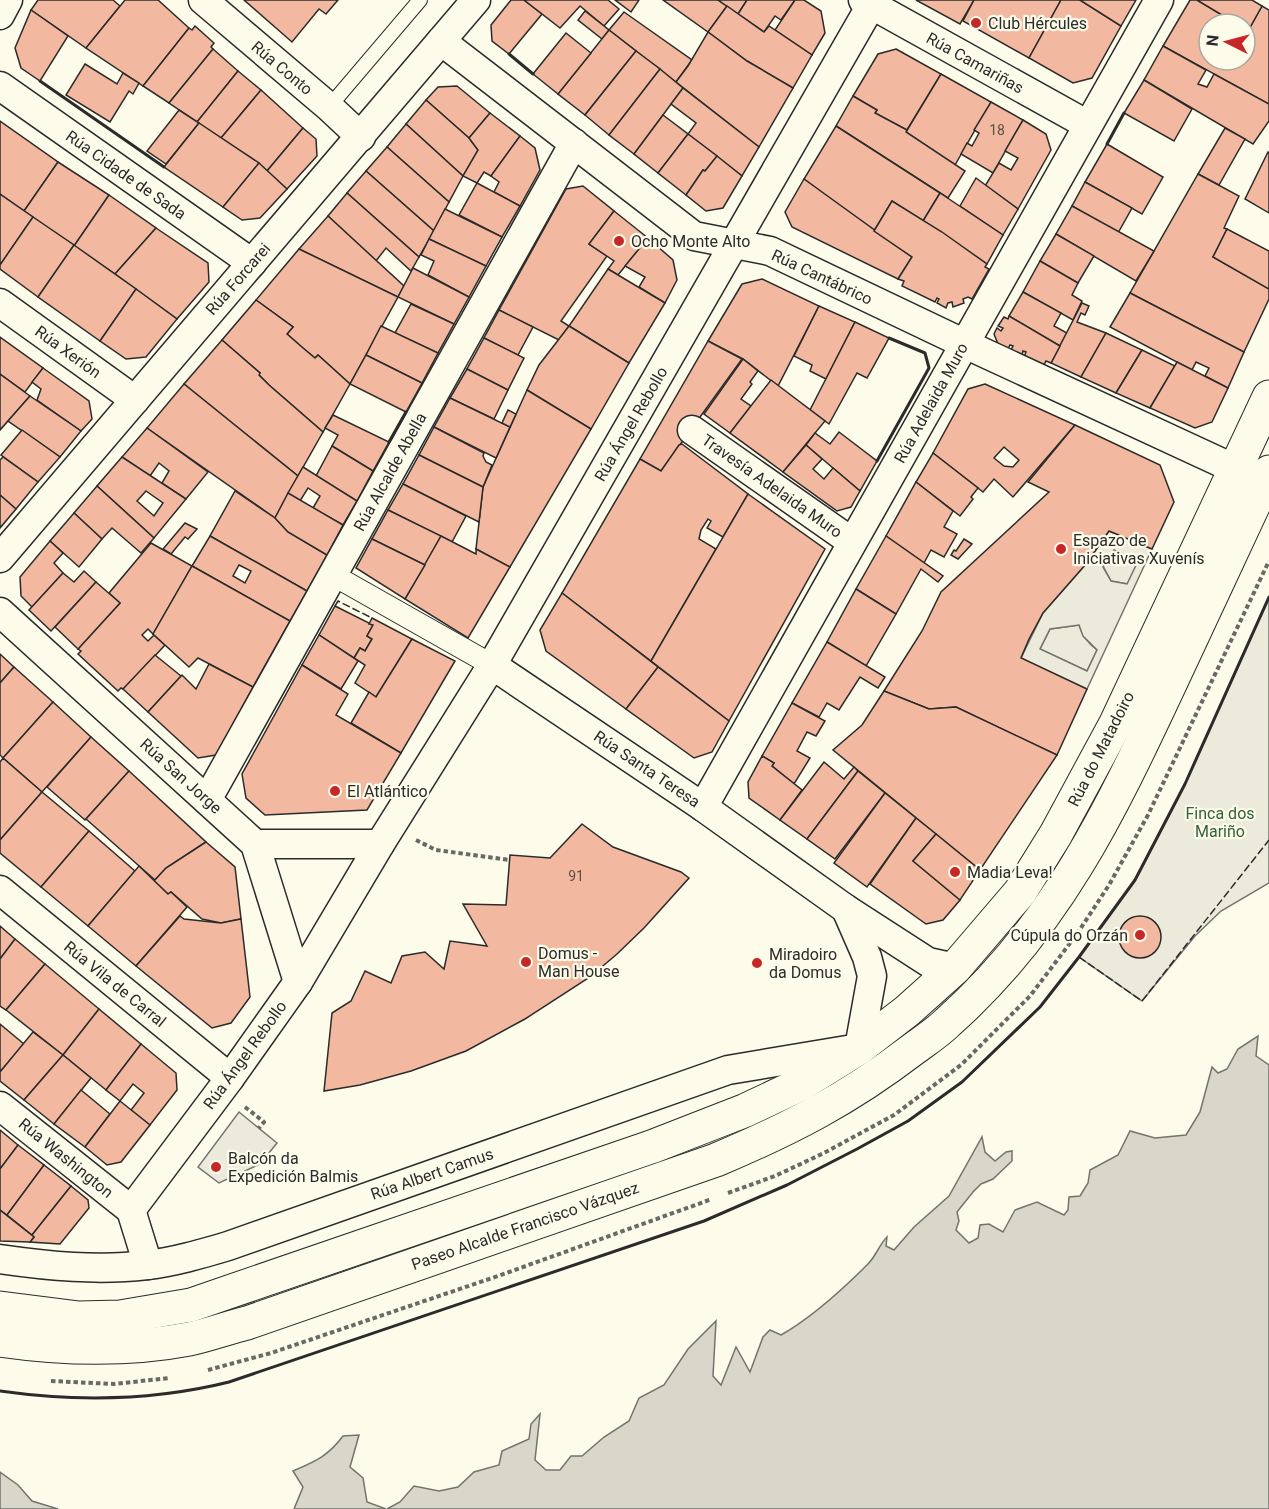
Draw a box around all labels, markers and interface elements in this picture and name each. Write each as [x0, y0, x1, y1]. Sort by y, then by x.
north arrow [1197, 12, 1257, 72]
place label: Club Hércules [988, 14, 1087, 33]
marker: Club Hércules [969, 16, 983, 30]
street label: Rúa Camariñas [923, 28, 1027, 98]
text: N [1203, 34, 1223, 47]
street label: Rúa Conto [248, 37, 316, 99]
house number: 18 [989, 122, 1005, 138]
street label: Rúa Cidade de Sada [62, 126, 190, 224]
place label: Ocho Monte Alto [631, 232, 750, 251]
marker: Ocho Monte Alto [612, 234, 626, 248]
street label: Rúa Forcarei [202, 239, 274, 319]
street label: Rúa Cantábrico [769, 245, 875, 309]
street label: Rúa Xerión [31, 322, 105, 382]
street label: Rúa Adelaida Muro [890, 340, 972, 466]
street label: Rúa Ángel Rebollo [590, 363, 672, 485]
street label: Rúa Alcalde Abella [350, 409, 430, 535]
street label: Travesía Adelaida Muro [698, 430, 846, 542]
place label: Espazo de Iniciativas Xuvenís [1073, 531, 1205, 568]
marker: Espazo de Iniciativas Xuvenís [1054, 542, 1068, 556]
street label: Rúa do Matadoiro [1064, 688, 1138, 810]
street label: Rúa Santa Teresa [590, 726, 704, 812]
street label: Rúa San Jorge [136, 734, 226, 818]
place label: El Atlántico [347, 782, 428, 801]
marker: El Atlántico [328, 784, 342, 798]
park label: Finca dos Mariño [1185, 804, 1255, 841]
place label: Madia Leva! [967, 863, 1053, 882]
marker: Madia Leva! [948, 865, 962, 879]
house number: 91 [568, 868, 584, 884]
place label: Cúpula do Orzán [1010, 926, 1128, 945]
marker: Cúpula do Orzán [1133, 928, 1147, 942]
street label: Rúa Vila de Carral [60, 937, 170, 1031]
place label: Domus - Man House [538, 944, 620, 981]
place label: Miradoiro da Domus [769, 945, 841, 982]
marker: Domus - Man House [519, 955, 533, 969]
marker: Miradoiro da Domus [750, 956, 764, 970]
street label: Rúa Ángel Rebollo [199, 997, 291, 1113]
street label: Rúa Washington [15, 1114, 117, 1202]
street label: Rúa Albert Camus [368, 1144, 496, 1204]
place label: Balcón da Expedición Balmis [228, 1149, 358, 1186]
marker: Balcón da Expedición Balmis [209, 1160, 223, 1174]
street label: Paseo Alcalde Francisco Vázquez [409, 1178, 641, 1274]

